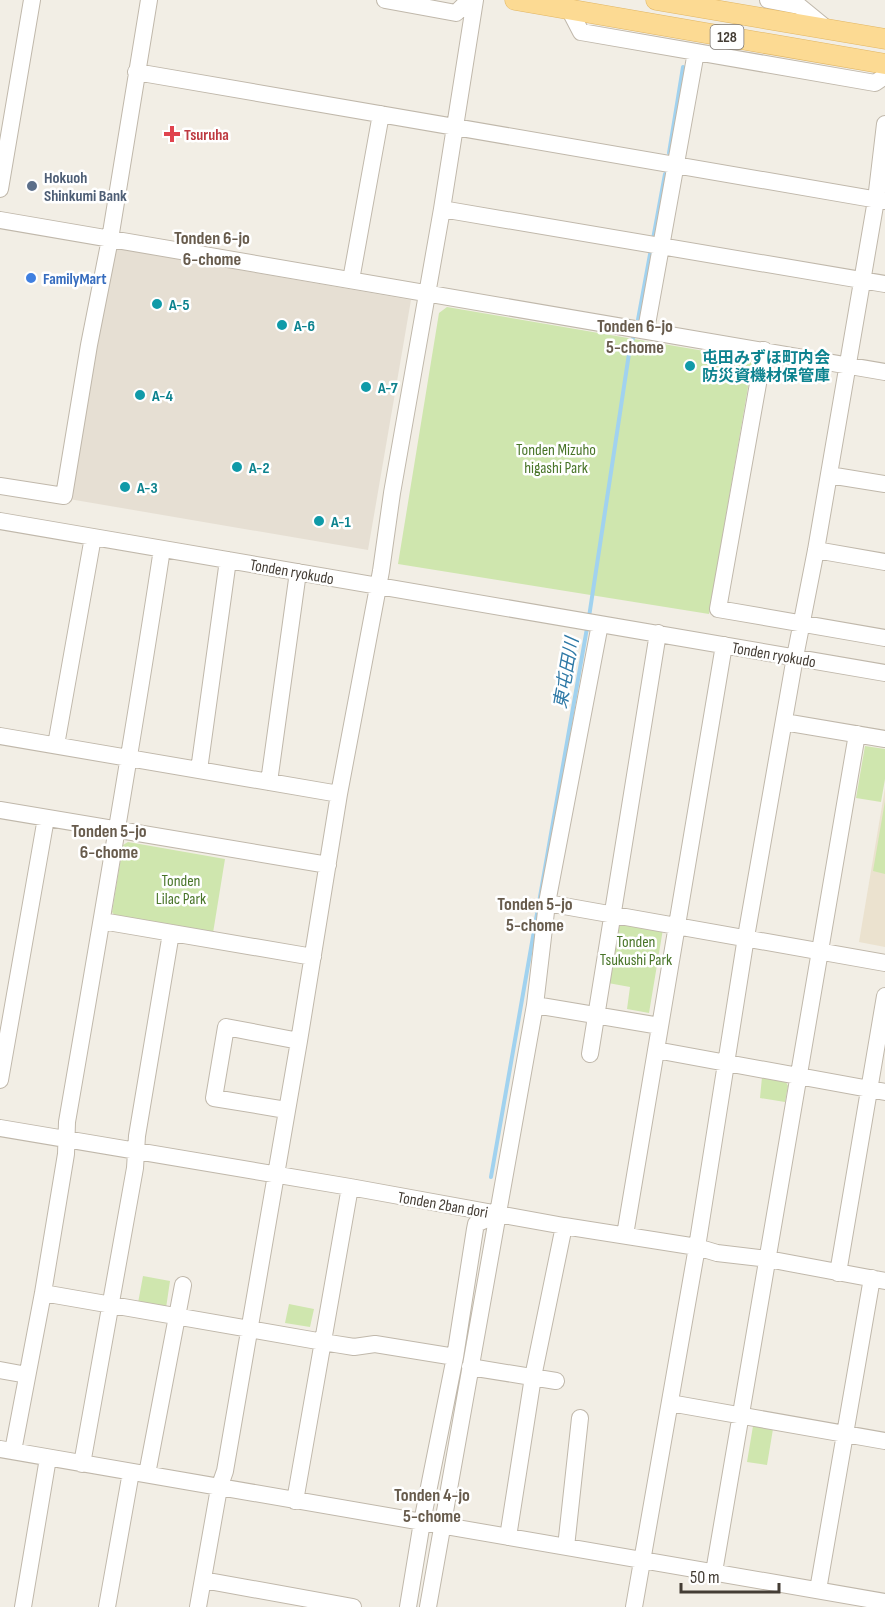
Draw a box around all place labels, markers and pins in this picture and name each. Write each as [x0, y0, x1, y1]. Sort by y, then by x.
place label: Tsuruha [184, 126, 229, 145]
marker: Tsuruha [165, 127, 179, 141]
place label: Hokuoh Shinkumi Bank [44, 169, 127, 206]
marker: Hokuoh Shinkumi Bank [25, 179, 39, 193]
place label: FamilyMart [43, 270, 107, 289]
marker: FamilyMart [24, 271, 38, 285]
place label: A-5 [168, 296, 190, 315]
marker: A-5 [150, 297, 164, 311]
place label: A-6 [293, 317, 315, 336]
marker: A-6 [275, 318, 289, 332]
place label: 屯田みずほ町内会 防災資機材保管庫 [702, 349, 830, 386]
marker: 屯田みずほ町内会 防災資機材保管庫 [683, 359, 697, 373]
place label: A-7 [377, 379, 398, 398]
marker: A-7 [359, 380, 373, 394]
place label: A-4 [151, 387, 173, 406]
marker: A-4 [133, 388, 147, 402]
place label: A-2 [248, 459, 269, 478]
marker: A-2 [230, 460, 244, 474]
place label: A-3 [136, 479, 158, 498]
marker: A-3 [118, 480, 132, 494]
place label: A-1 [330, 513, 351, 532]
marker: A-1 [312, 514, 326, 528]

